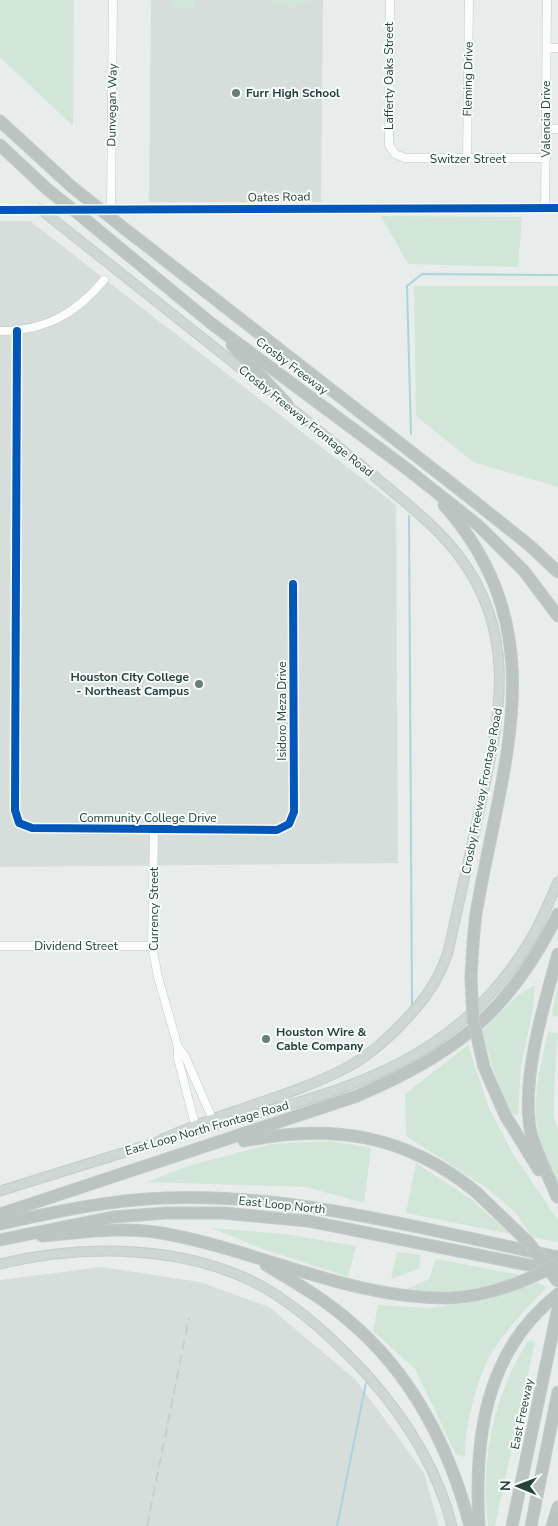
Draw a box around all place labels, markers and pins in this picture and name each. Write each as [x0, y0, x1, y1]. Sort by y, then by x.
place label: Furr High School [246, 85, 340, 101]
marker: Furr High School [230, 87, 242, 99]
place label: Houston City College - Northeast Campus [70, 669, 189, 699]
marker: Houston City College - Northeast Campus [193, 678, 205, 690]
place label: Houston Wire & Cable Company [276, 1024, 366, 1054]
marker: Houston Wire & Cable Company [260, 1033, 272, 1045]

